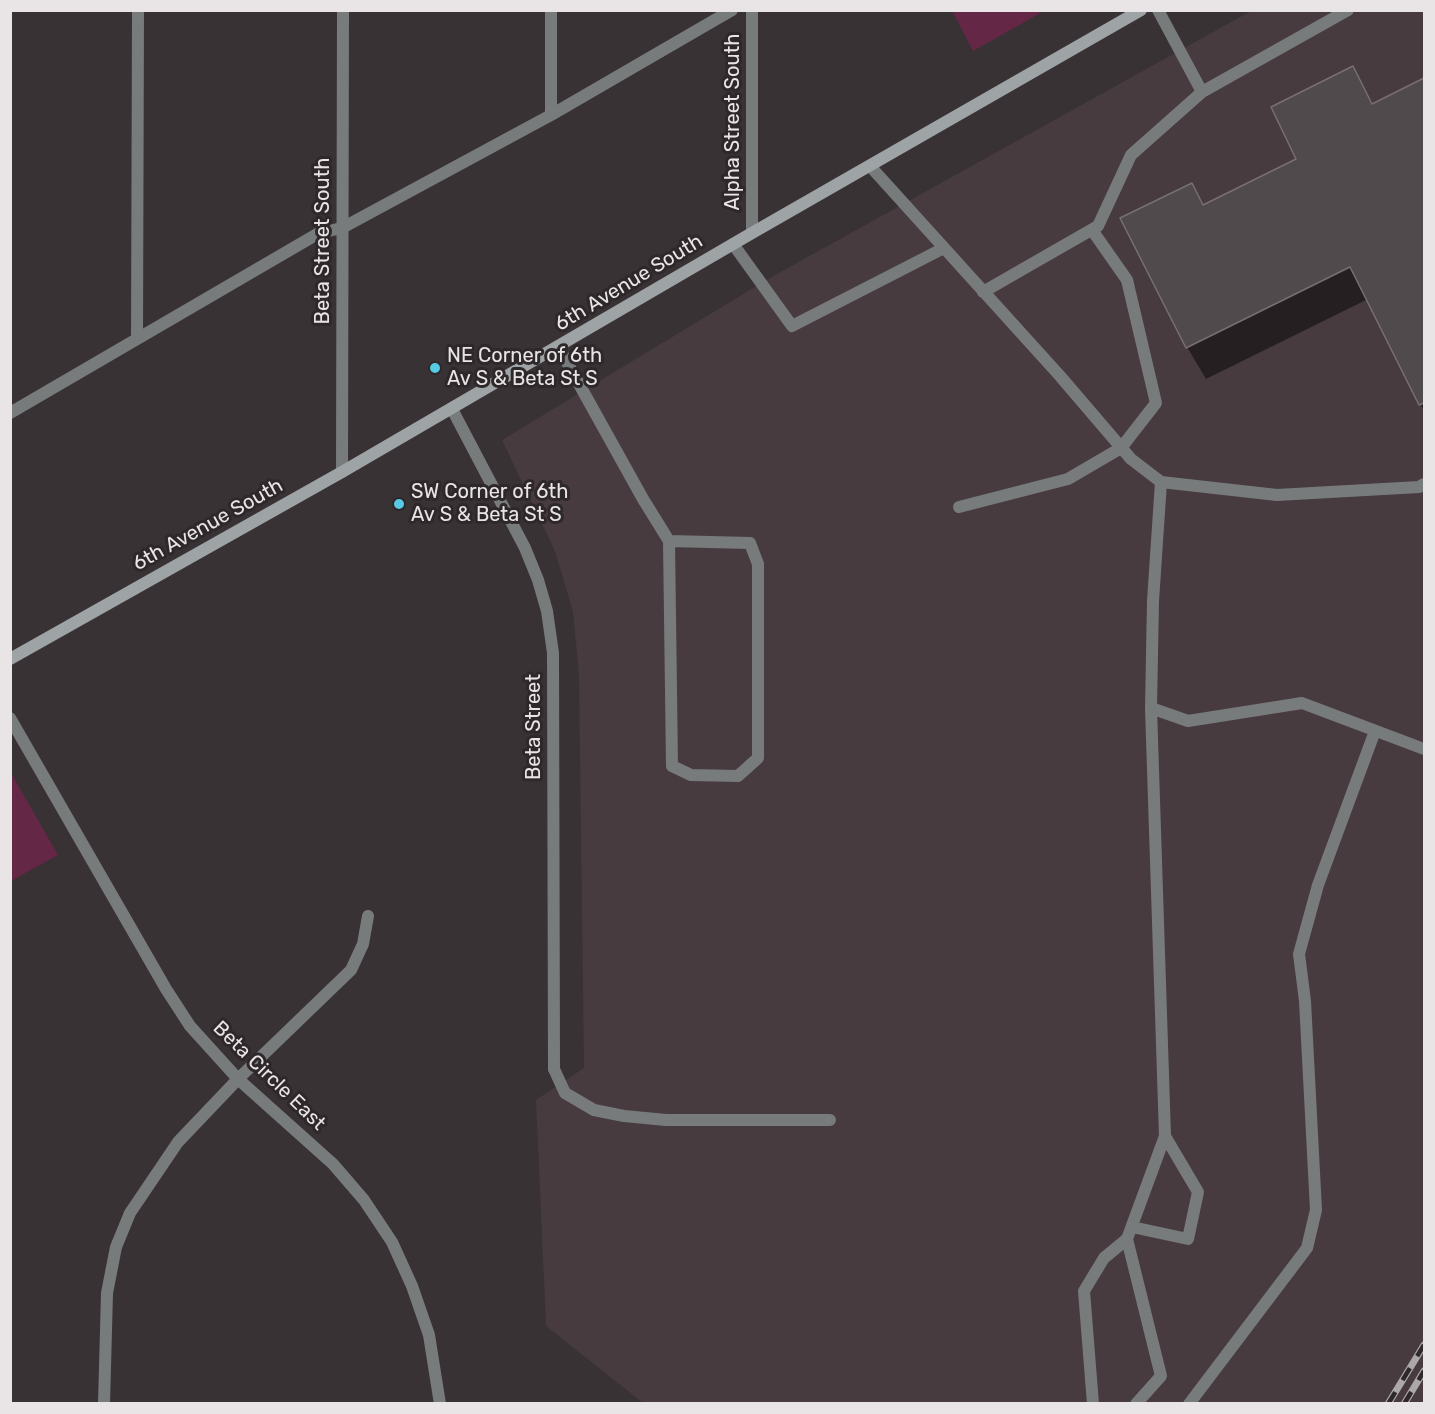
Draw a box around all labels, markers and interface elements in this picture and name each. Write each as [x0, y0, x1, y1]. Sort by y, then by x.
street label: Alpha Street South [721, 34, 745, 210]
street label: Beta Street South [311, 158, 335, 324]
street label: 6th Avenue South [551, 229, 707, 337]
place label: NE Corner of 6th Av S & Beta St S [447, 344, 602, 391]
marker: NE Corner of 6th Av S & Beta St S [428, 361, 442, 375]
street label: 6th Avenue South [129, 474, 287, 576]
place label: SW Corner of 6th Av S & Beta St S [411, 480, 568, 527]
marker: SW Corner of 6th Av S & Beta St S [392, 497, 406, 511]
street label: Beta Street [522, 674, 546, 780]
street label: Beta Circle East [208, 1016, 330, 1136]

